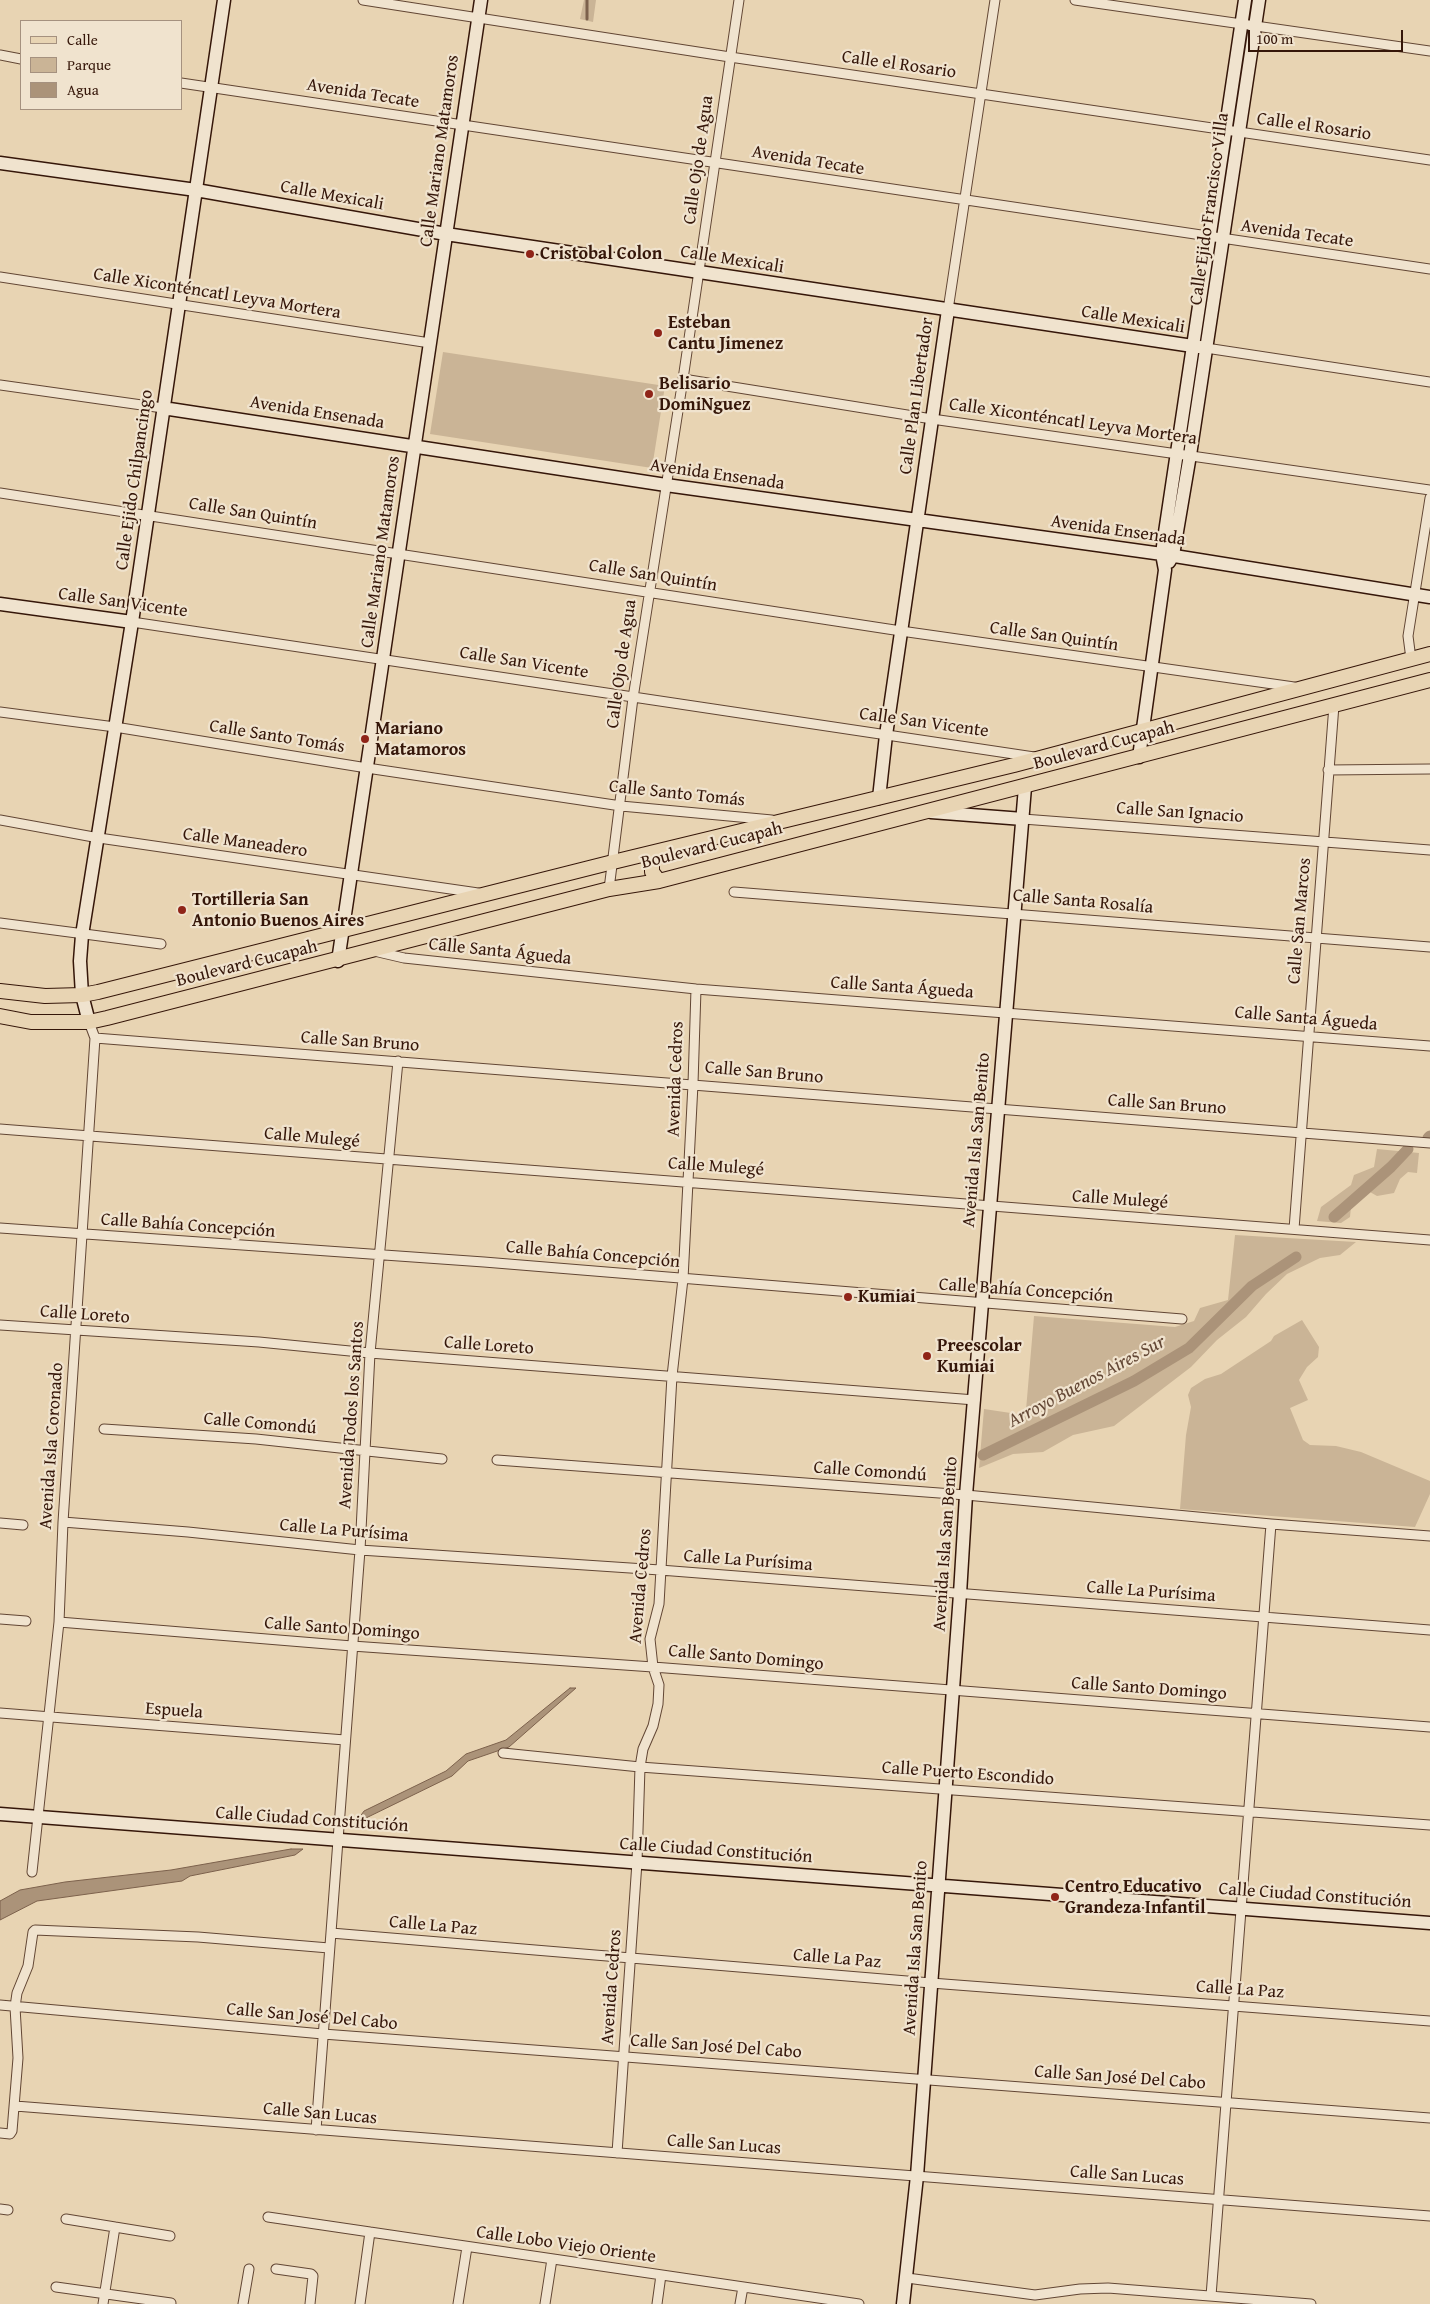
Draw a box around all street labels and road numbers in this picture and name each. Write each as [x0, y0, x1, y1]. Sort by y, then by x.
street label: Calle el Rosario [840, 46, 958, 84]
street label: Calle Mariano Matamoros [416, 54, 464, 248]
street label: Avenida Tecate [305, 74, 421, 114]
street label: Calle Ojo de Agua [679, 94, 719, 226]
street label: Calle el Rosario [1255, 108, 1373, 146]
street label: Calle Ejido Francisco Villa [1186, 111, 1234, 307]
street label: Avenida Tecate [750, 141, 866, 181]
street label: Calle Mexicali [279, 176, 385, 216]
street label: Avenida Tecate [1239, 215, 1355, 253]
street label: Calle Mexicali [679, 241, 785, 279]
street label: Calle Xiconténcatl Leyva Mortera [92, 264, 342, 324]
street label: Calle Mexicali [1080, 301, 1186, 339]
street label: Calle Plan Libertador [895, 316, 939, 476]
street label: Calle Ejido Chilpancingo [112, 388, 158, 572]
street label: Avenida Ensenada [248, 392, 386, 434]
street label: Calle Xiconténcatl Leyva Mortera [948, 394, 1198, 450]
street label: Calle Mariano Matamoros [357, 455, 405, 649]
street label: Avenida Ensenada [648, 455, 786, 495]
street label: Calle San Quintín [187, 493, 319, 535]
street label: Avenida Ensenada [1049, 511, 1187, 551]
street label: Calle San Quintín [587, 555, 719, 597]
street label: Calle San Vicente [57, 583, 189, 623]
street label: Calle Ojo de Agua [602, 598, 642, 730]
street label: Calle San Quintín [988, 617, 1120, 657]
street label: Calle San Vicente [458, 642, 590, 684]
street label: Calle San Vicente [858, 703, 990, 743]
street label: Calle Santo Tomás [208, 716, 346, 758]
street label: Boulevard Cucapah [1031, 717, 1177, 775]
street label: Calle Santo Tomás [608, 776, 746, 812]
street label: Calle San Ignacio [1116, 798, 1244, 828]
street label: Boulevard Cucapah [639, 818, 785, 874]
street label: Calle Maneadero [181, 824, 309, 862]
street label: Calle San Marcos [1284, 857, 1316, 985]
street label: Calle Santa Rosalía [1012, 885, 1154, 919]
street label: Calle Santa Águeda [428, 934, 572, 970]
street label: Boulevard Cucapah [174, 936, 320, 992]
street label: Calle Santa Águeda [830, 972, 974, 1004]
street label: Calle Santa Águeda [1234, 1002, 1378, 1036]
street label: Avenida Cedros [663, 1021, 689, 1137]
street label: Calle San Bruno [300, 1027, 420, 1057]
street label: Avenida Isla San Benito [959, 1052, 995, 1228]
street label: Calle San Bruno [704, 1057, 824, 1089]
street label: Calle San Bruno [1107, 1090, 1227, 1120]
street label: Calle Mulegé [263, 1123, 361, 1153]
street label: Calle Mulegé [667, 1153, 765, 1181]
street label: Calle Mulegé [1071, 1186, 1169, 1214]
street label: Calle Bahía Concepción [100, 1209, 276, 1243]
street label: Calle Bahía Concepción [505, 1237, 681, 1273]
street label: Calle Bahía Concepción [938, 1274, 1114, 1308]
street label: Calle Loreto [39, 1301, 131, 1329]
street label: Avenida Todos los Santos [335, 1320, 369, 1510]
street label: Calle Loreto [443, 1332, 535, 1360]
street label: Avenida Isla Coronado [35, 1362, 69, 1530]
street label: Calle Comondú [203, 1408, 317, 1440]
street label: Avenida Isla San Benito [929, 1456, 963, 1632]
street label: Calle Comondú [813, 1457, 927, 1487]
street label: Calle La Purísima [279, 1515, 409, 1547]
street label: Avenida Cedros [625, 1527, 657, 1645]
street label: Calle La Purísima [683, 1546, 813, 1576]
street label: Calle La Purísima [1086, 1577, 1216, 1607]
street label: Calle Santo Domingo [264, 1613, 420, 1645]
street label: Calle Santo Domingo [667, 1640, 825, 1676]
street label: Calle Santo Domingo [1071, 1673, 1227, 1705]
street label: Espuela [144, 1698, 204, 1724]
street label: Calle Puerto Escondido [881, 1757, 1055, 1791]
street label: Calle Ciudad Constitución [215, 1802, 409, 1838]
street label: Calle Ciudad Constitución [619, 1833, 813, 1869]
street label: Avenida Isla San Benito [899, 1860, 933, 2036]
street label: Calle Ciudad Constitución [1218, 1878, 1412, 1914]
street label: Calle La Paz [388, 1911, 478, 1941]
street label: Avenida Cedros [597, 1929, 627, 2045]
street label: Calle La Paz [792, 1944, 882, 1974]
street label: Calle La Paz [1195, 1976, 1285, 2004]
street label: Calle San José Del Cabo [225, 1999, 399, 2035]
street label: Calle San José Del Cabo [630, 2030, 802, 2064]
street label: Calle San José Del Cabo [1034, 2061, 1206, 2095]
street label: Calle San Lucas [262, 2098, 378, 2130]
street label: Calle San Lucas [666, 2130, 782, 2160]
street label: Calle San Lucas [1069, 2161, 1185, 2191]
street label: Calle Lobo Viejo Oriente [475, 2222, 657, 2268]

